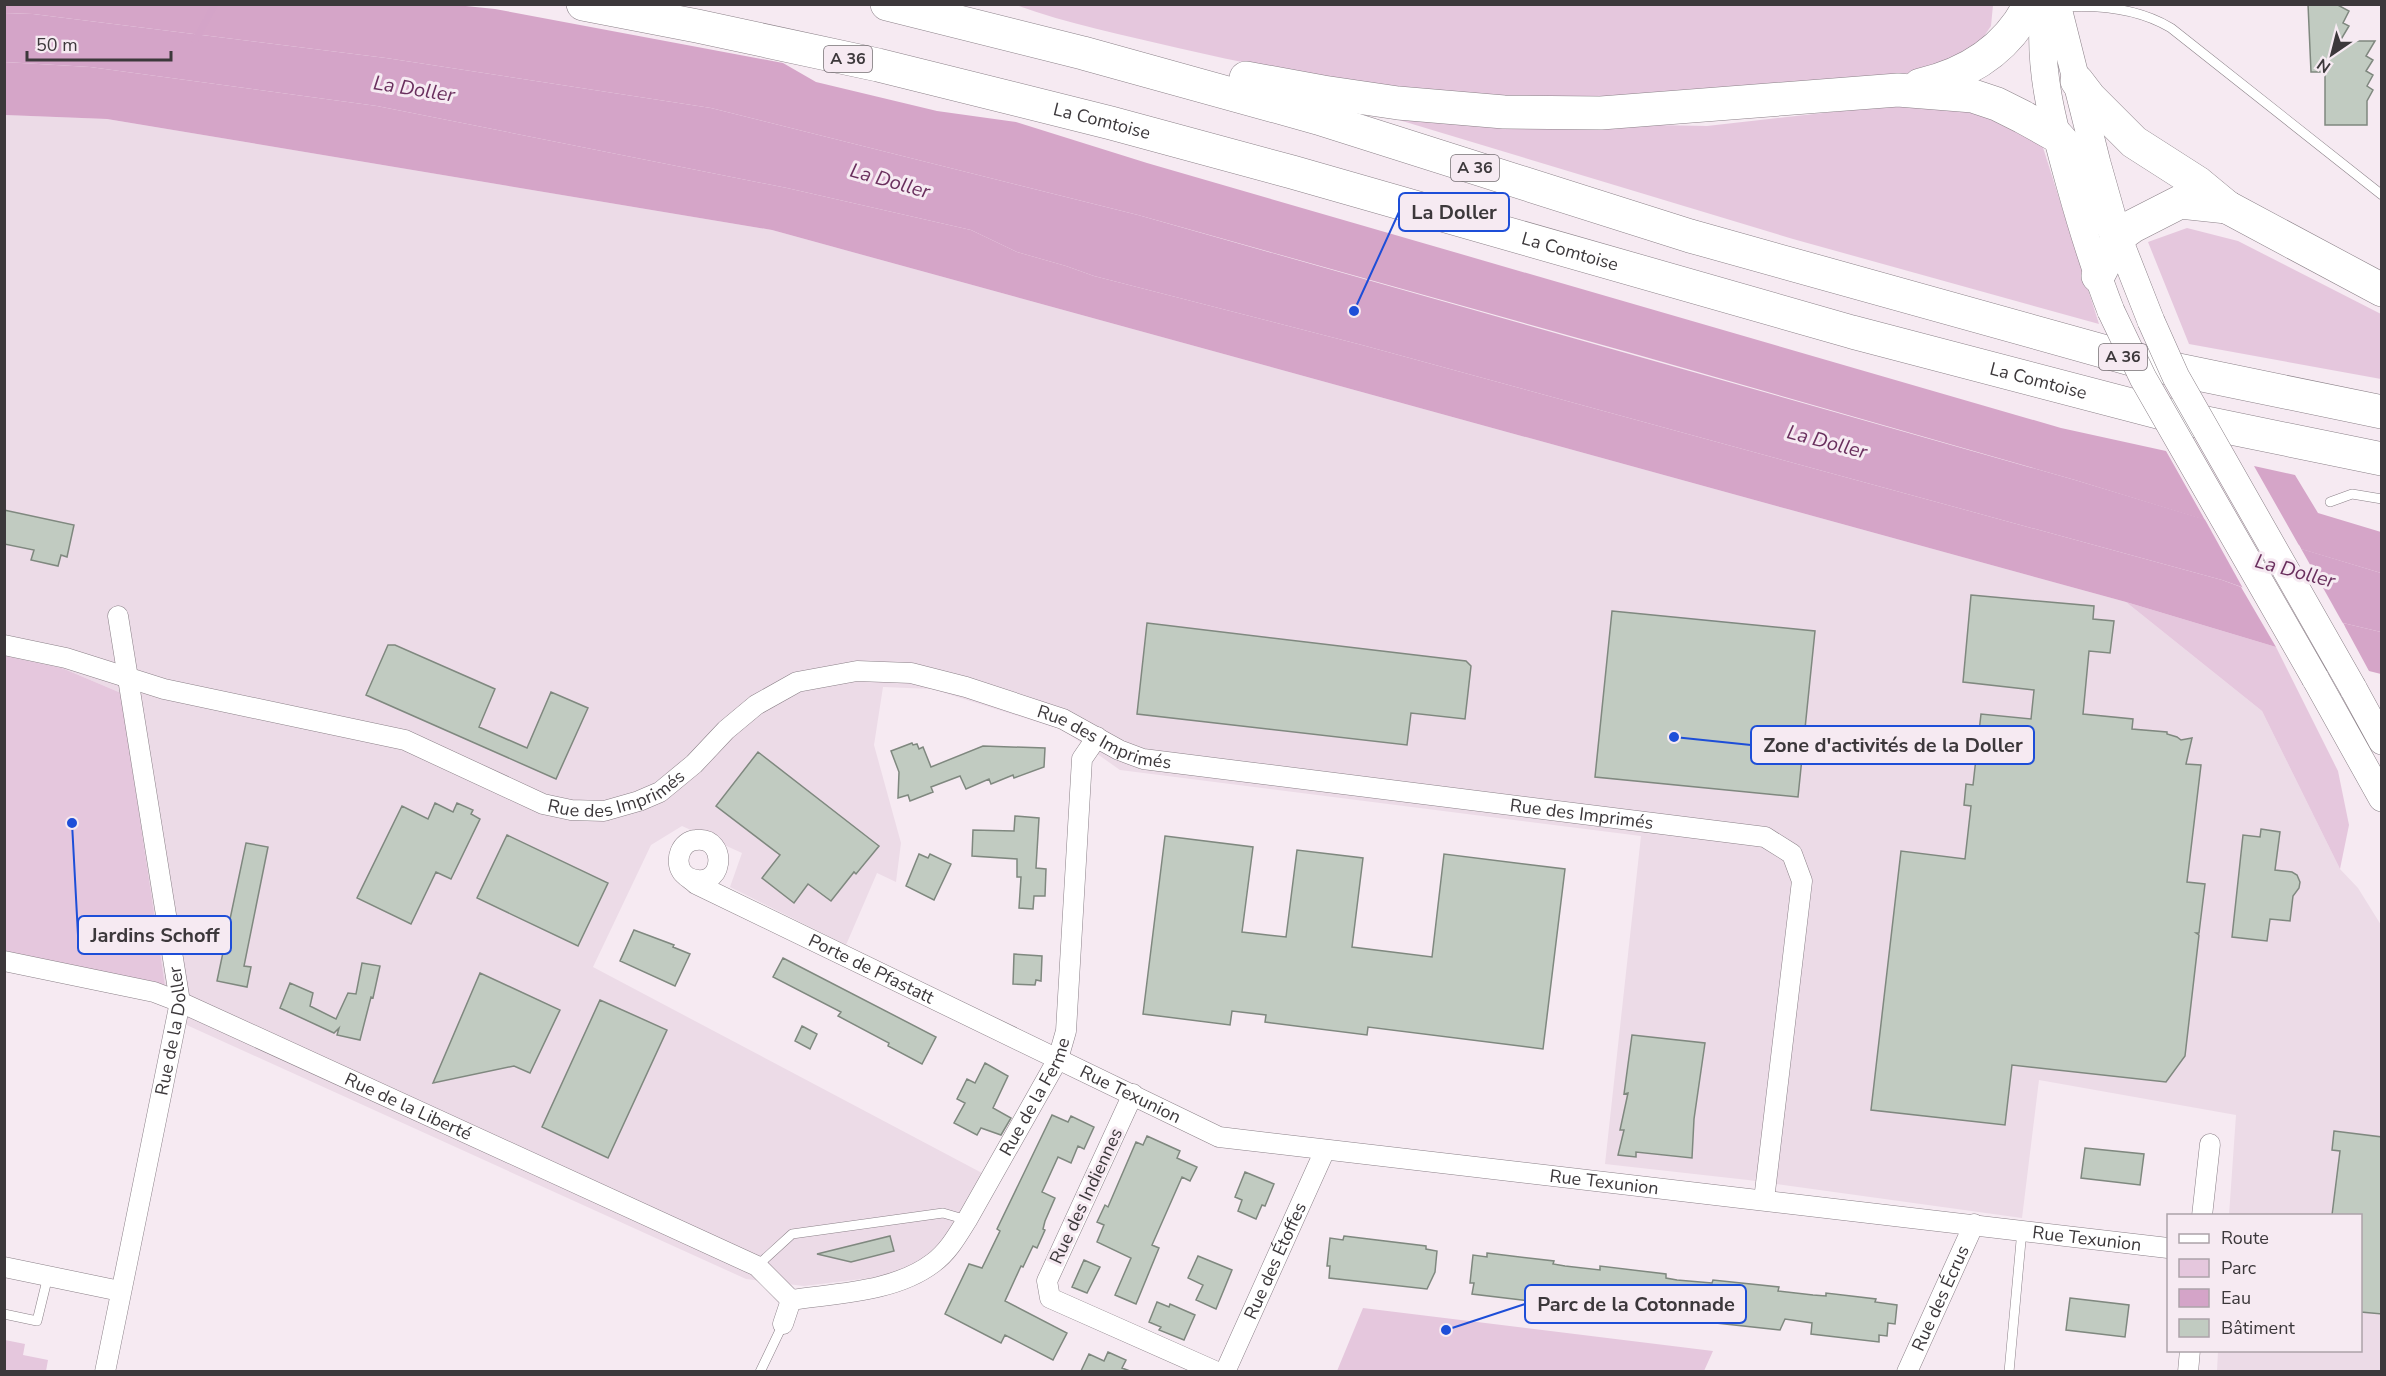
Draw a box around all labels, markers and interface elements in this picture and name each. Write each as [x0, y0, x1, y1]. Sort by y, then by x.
scale bar [27, 24, 171, 62]
north arrow [2302, 24, 2362, 84]
text: 50 m [36, 33, 78, 57]
road number: A 36 [824, 46, 872, 72]
text: N [2313, 53, 2335, 78]
water label: La Doller [371, 69, 457, 109]
street label: La Comtoise [1051, 97, 1153, 145]
road number: A 36 [1451, 155, 1499, 181]
water label: La Doller [847, 157, 934, 206]
callout: La Doller [1399, 193, 1509, 231]
text: La Doller [1411, 199, 1497, 226]
street label: La Comtoise [1519, 226, 1621, 277]
road number: A 36 [2099, 344, 2147, 370]
street label: La Comtoise [1987, 357, 2090, 405]
water label: La Doller [1784, 418, 1871, 466]
water label: La Doller [2252, 547, 2339, 595]
street label: Rue des Imprimés [1034, 699, 1173, 774]
callout: Zone d'activités de la Doller [1751, 726, 2034, 764]
text: Zone d'activités de la Doller [1763, 732, 2023, 759]
street label: Rue des Imprimés [545, 764, 690, 823]
street label: Rue des Imprimés [1508, 793, 1655, 835]
callout: Jardins Schoff [78, 916, 231, 954]
text: Jardins Schoff [90, 922, 220, 949]
street label: Porte de Pfastatt [805, 928, 939, 1010]
street label: Rue de la Doller [149, 964, 192, 1097]
street label: Rue de la Ferme [994, 1035, 1076, 1160]
street label: Rue Texunion [1076, 1060, 1185, 1129]
street label: Rue de la Liberté [341, 1067, 476, 1146]
street label: Rue des Indiennes [1044, 1124, 1128, 1268]
street label: Rue Texunion [1548, 1164, 1660, 1200]
street label: Rue des Étoffes [1238, 1198, 1312, 1323]
legend [2167, 1214, 2362, 1352]
street label: Rue Texunion [2031, 1220, 2143, 1257]
text: Route [2221, 1226, 2269, 1250]
street label: Rue des Écrus [1906, 1241, 1975, 1355]
text: Parc [2221, 1256, 2256, 1280]
callout: Parc de la Cotonnade [1525, 1285, 1746, 1323]
text: Eau [2221, 1286, 2251, 1310]
text: Parc de la Cotonnade [1537, 1291, 1735, 1318]
text: Bâtiment [2221, 1316, 2295, 1340]

